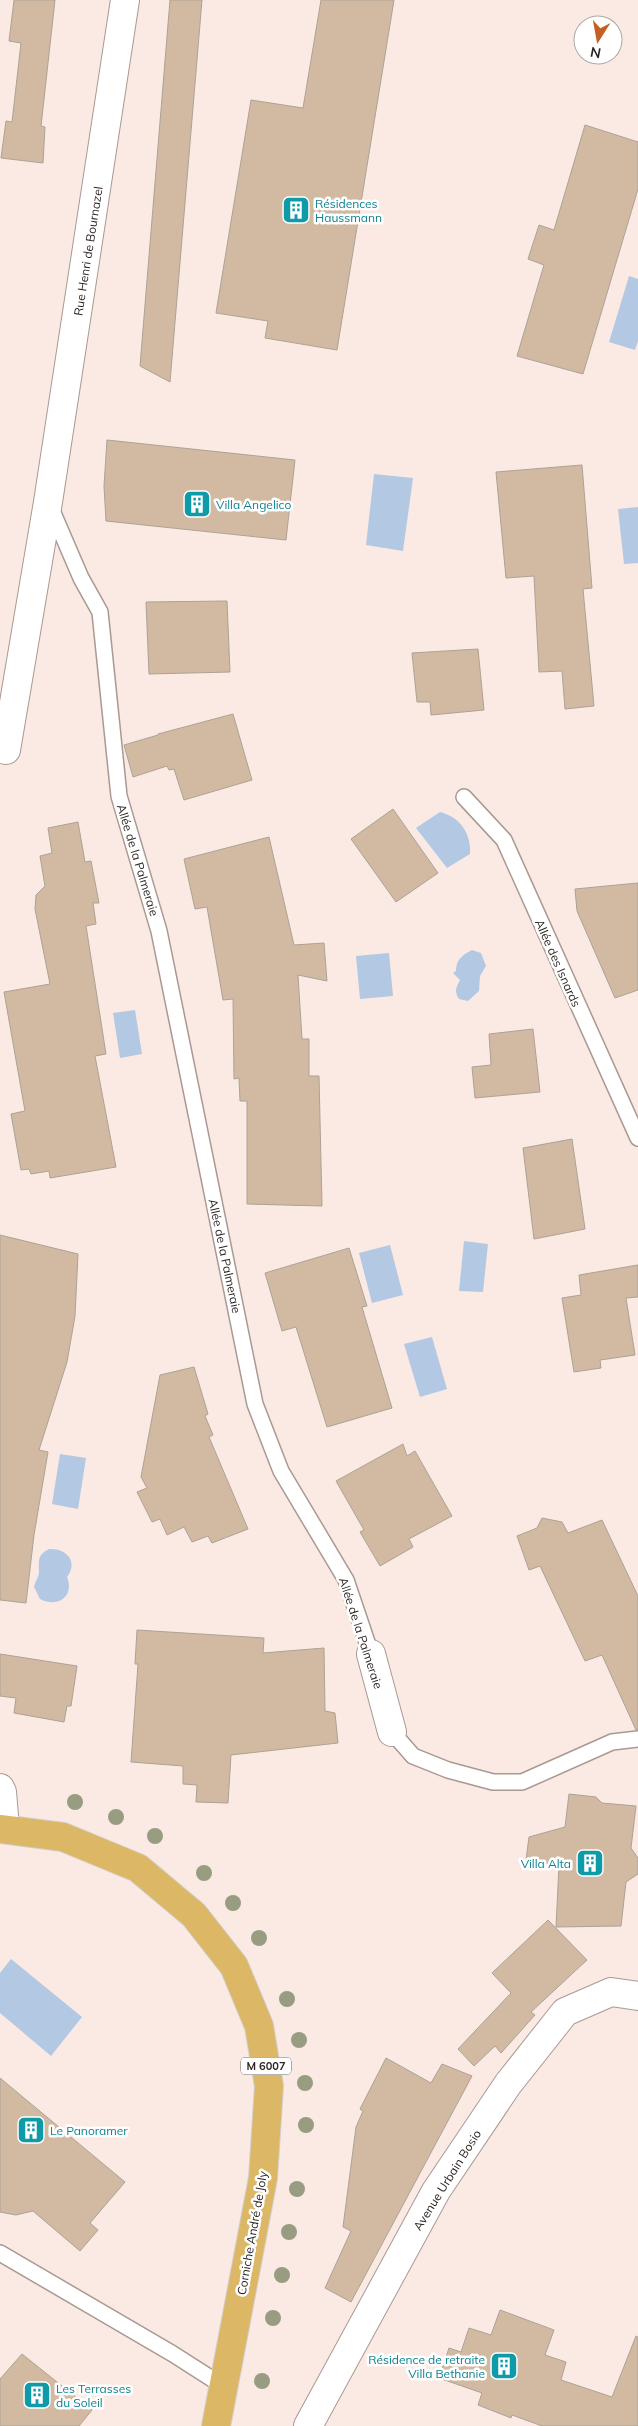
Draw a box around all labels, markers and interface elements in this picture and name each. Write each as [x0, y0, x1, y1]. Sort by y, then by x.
north arrow [573, 15, 623, 65]
text: N [589, 43, 602, 63]
street label: Rue Henri de Bournazel [70, 185, 106, 317]
building icon: Résidences Haussmann [281, 195, 311, 225]
place label: Résidences Haussmann [315, 196, 382, 225]
building icon: Villa Angelico [182, 489, 212, 519]
place label: Villa Angelico [216, 497, 291, 512]
street label: Allée de la Palmeraie [114, 802, 162, 918]
street label: Allée des Isnards [532, 917, 584, 1009]
street label: Allée de la Palmeraie [206, 1198, 244, 1314]
street label: Allée de la Palmeraie [336, 1575, 386, 1691]
building icon: Villa Alta [575, 1848, 605, 1878]
place label: Villa Alta [521, 1856, 571, 1871]
road number: M 6007 [241, 2058, 291, 2074]
building icon: Le Panoramer [16, 2115, 46, 2145]
place label: Le Panoramer [50, 2123, 128, 2138]
street label: Avenue Urbain Bosio [410, 2127, 484, 2233]
street label: Corniche André de Joly [234, 2169, 270, 2296]
building icon: Résidence de retraite Villa Bethanie [489, 2351, 519, 2381]
place label: Résidence de retraite Villa Bethanie [368, 2352, 485, 2381]
building icon: Les Terrasses du Soleil [22, 2380, 52, 2410]
place label: Les Terrasses du Soleil [56, 2381, 131, 2410]

